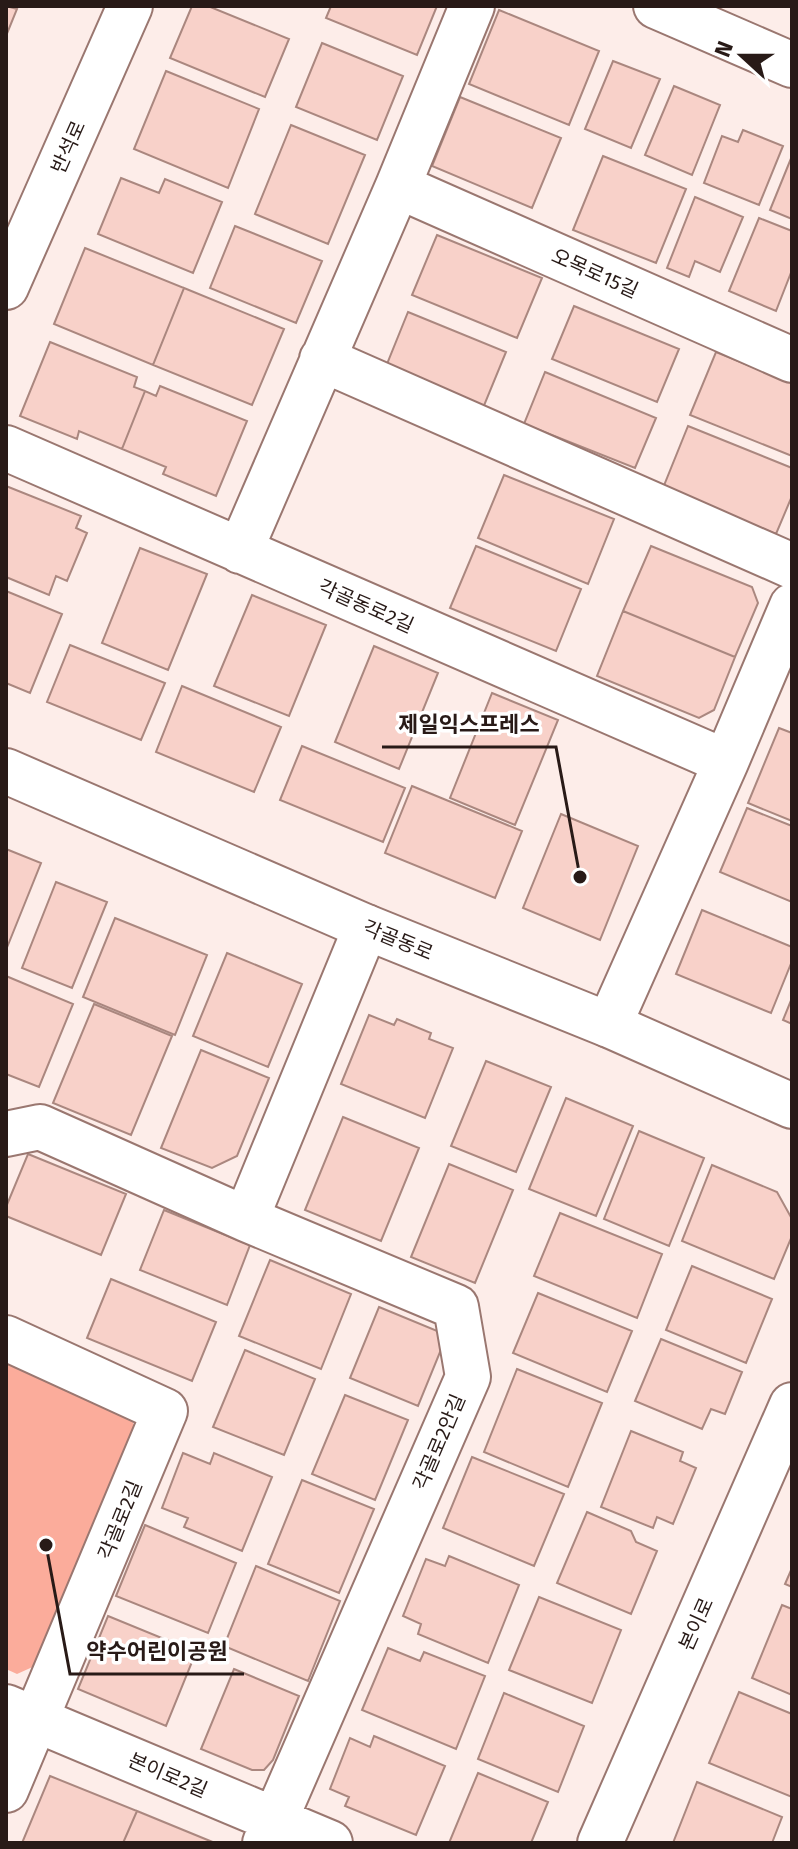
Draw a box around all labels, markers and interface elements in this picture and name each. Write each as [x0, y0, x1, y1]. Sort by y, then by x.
north arrow [702, 16, 782, 96]
text: N [709, 37, 739, 61]
street label: 반석로 [46, 117, 90, 177]
street label: 오목로15길 [548, 243, 642, 303]
street label: 각골동로2길 [315, 574, 417, 638]
callout: 제일익스프레스 [382, 701, 556, 747]
text: 제일익스프레스 [398, 711, 540, 738]
street label: 각골동로 [359, 915, 437, 965]
street label: 각골로2안길 [408, 1390, 470, 1494]
street label: 각골로2길 [93, 1477, 147, 1563]
street label: 본이로 [674, 1594, 718, 1654]
callout: 약수어린이공원 [70, 1628, 244, 1674]
text: 약수어린이공원 [86, 1638, 228, 1665]
street label: 본이로2길 [125, 1748, 211, 1802]

